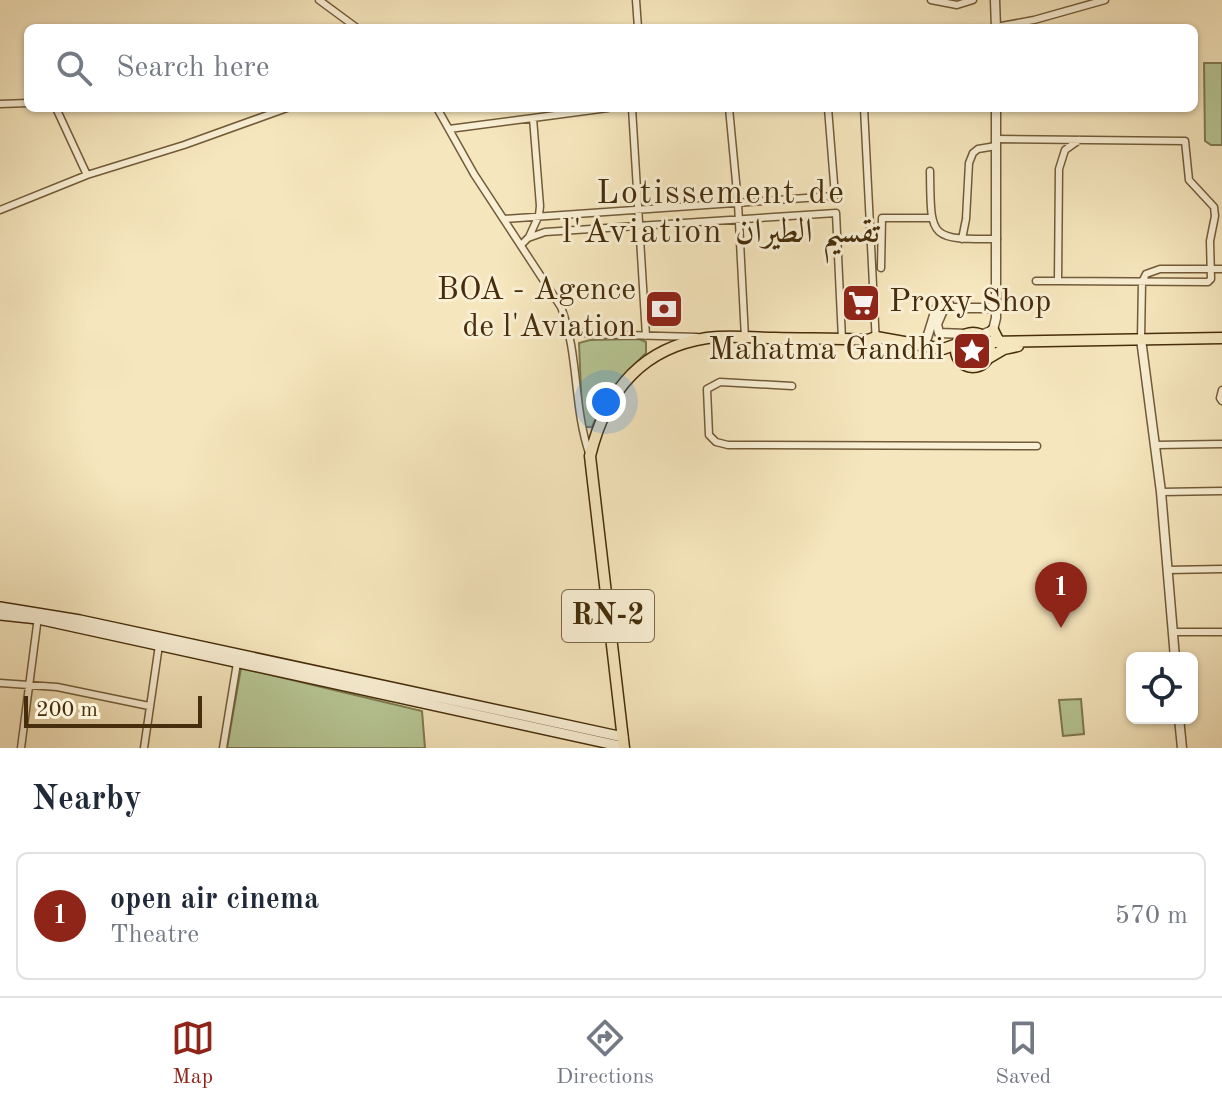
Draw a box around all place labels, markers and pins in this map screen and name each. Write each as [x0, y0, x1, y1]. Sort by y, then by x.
place label: BOA - Agence de l'Aviation [437, 275, 636, 344]
supermarket icon: Proxy Shop [840, 282, 882, 324]
place label: Proxy Shop [889, 287, 1051, 319]
bank icon: BOA - Agence de l'Aviation [643, 288, 685, 330]
place icon: Mahatma Gandhi [951, 330, 993, 372]
place label: Mahatma Gandhi [708, 335, 944, 367]
pin: 1 [1035, 562, 1087, 628]

